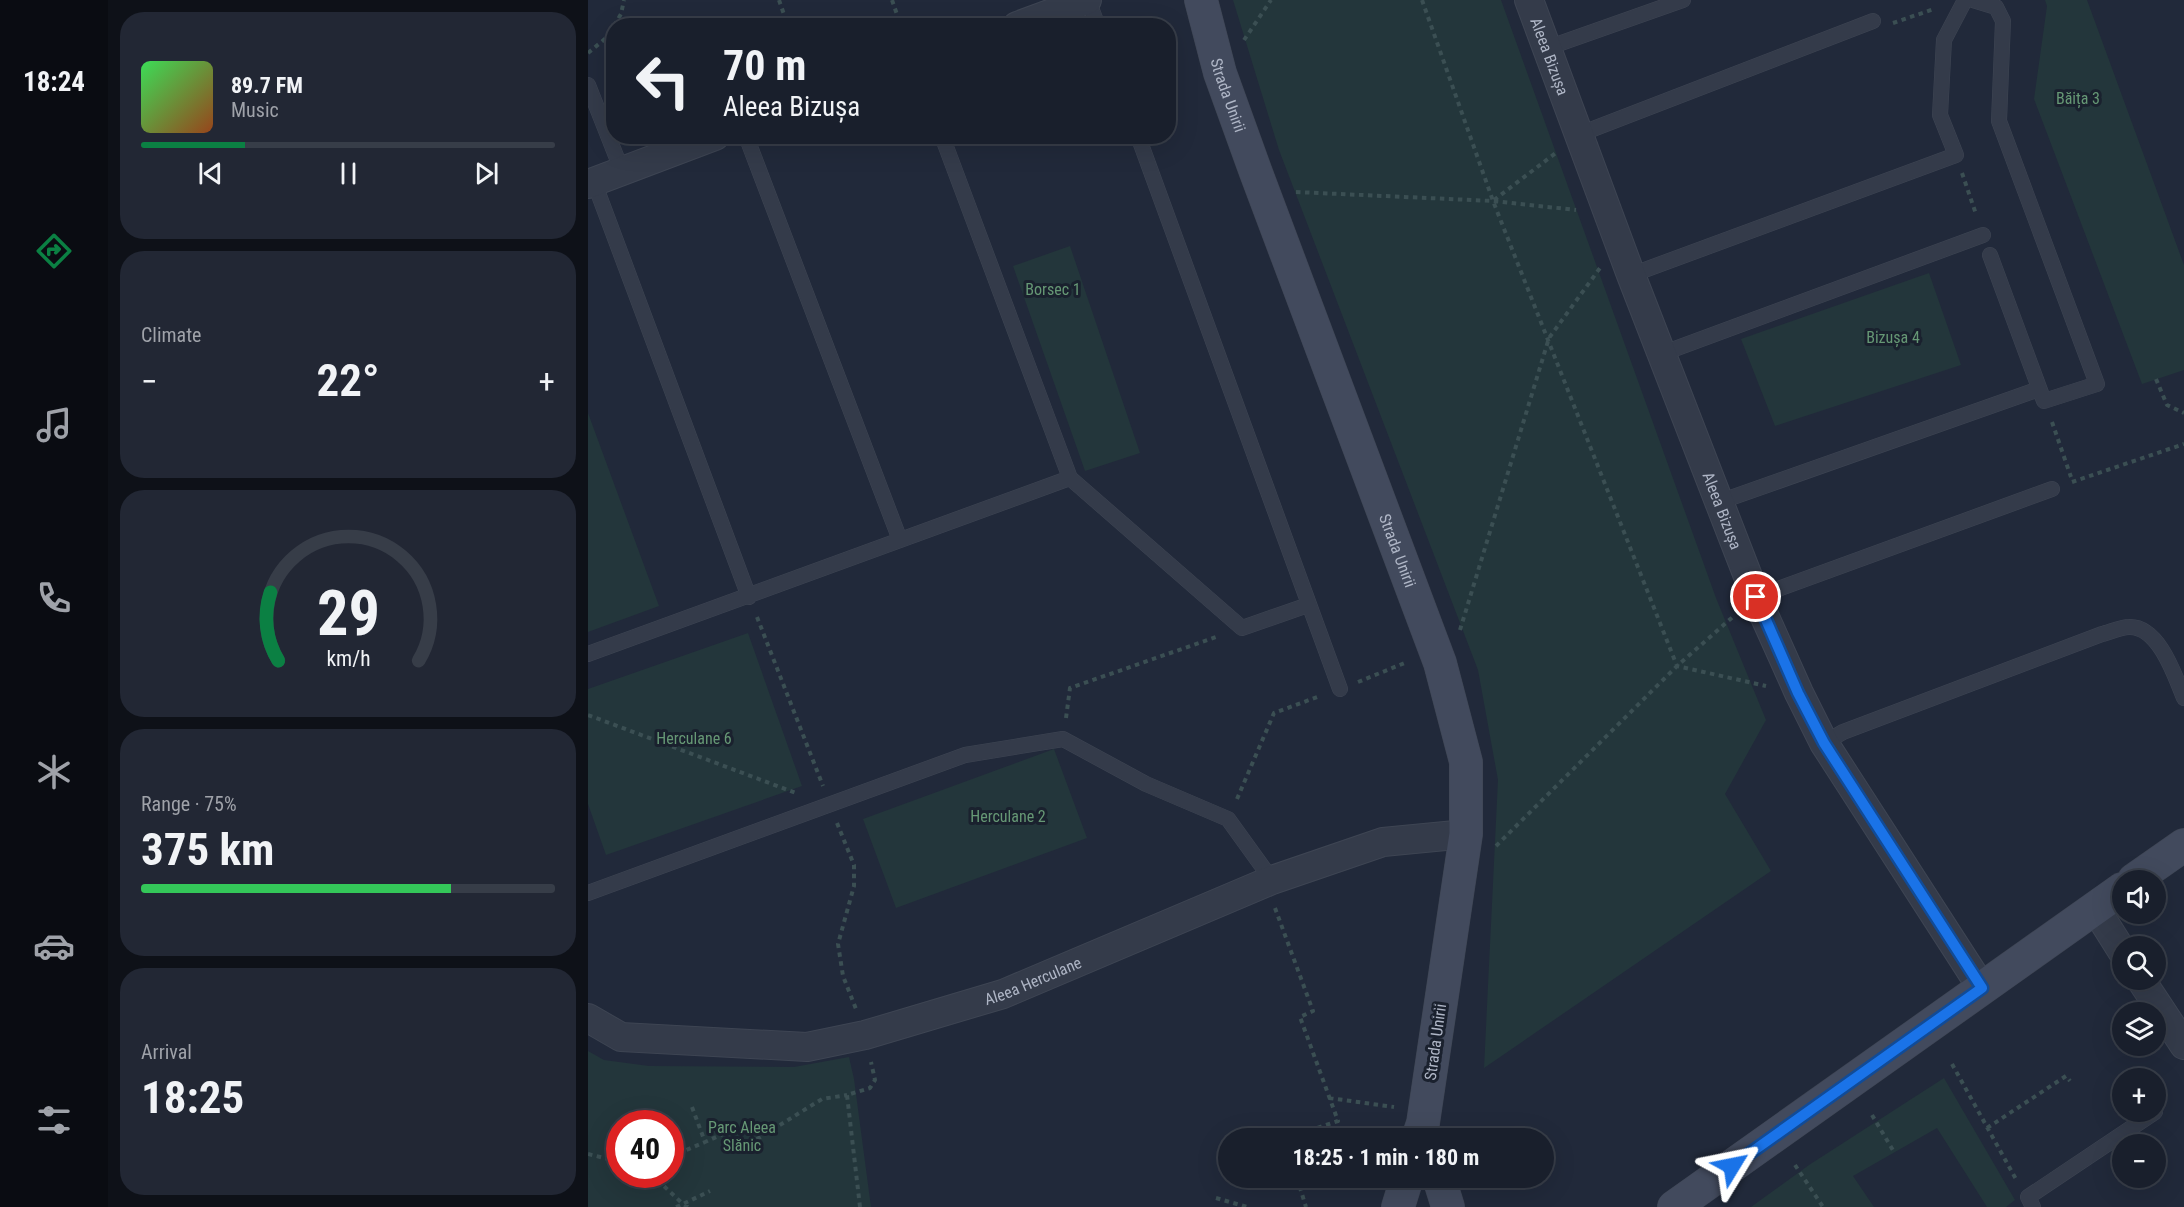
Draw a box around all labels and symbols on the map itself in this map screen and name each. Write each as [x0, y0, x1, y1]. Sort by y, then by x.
street label: Aleea Bizușa [1526, 15, 1572, 98]
street label: Strada Unirii [1207, 56, 1250, 135]
park label: Băița 3 [2056, 89, 2100, 109]
park label: Borsec 1 [1025, 280, 1081, 299]
park label: Bizușa 4 [1866, 328, 1920, 348]
street label: Aleea Bizușa [1698, 469, 1746, 552]
street label: Strada Unirii [1375, 511, 1420, 590]
pin [1730, 571, 1781, 622]
park label: Herculane 6 [656, 729, 732, 748]
park label: Herculane 2 [970, 807, 1046, 826]
street label: Aleea Herculane [982, 953, 1084, 1009]
street label: Strada Unirii [1421, 1003, 1450, 1082]
speed limit sign: 40 [606, 1110, 684, 1188]
park label: Parc Aleea Slănic [708, 1118, 776, 1155]
position arrow [1700, 1134, 1764, 1198]

